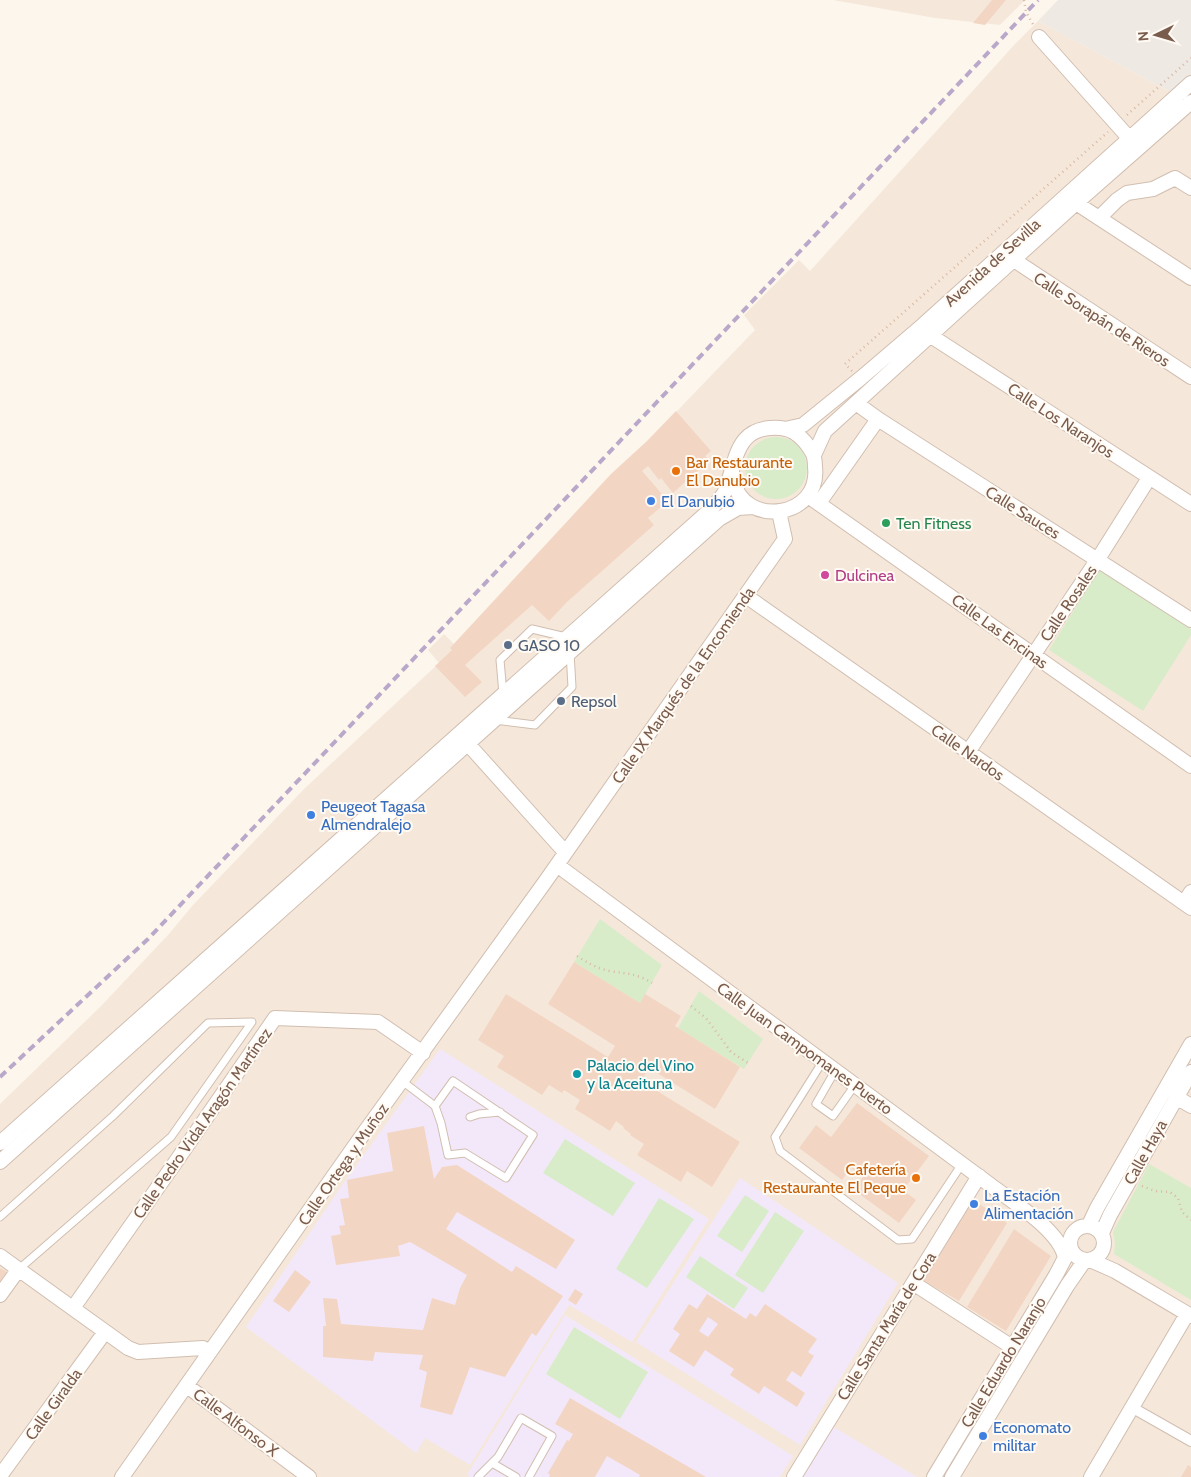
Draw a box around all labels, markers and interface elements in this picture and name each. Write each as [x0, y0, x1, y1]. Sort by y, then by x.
north arrow [1131, 10, 1181, 60]
text: N [1134, 30, 1152, 42]
street label: Avenida de Sevilla [941, 214, 1044, 310]
street label: Calle Sorapán de Rieros [1030, 268, 1174, 371]
street label: Calle Los Naranjos [1004, 379, 1118, 462]
place label: Bar Restaurante El Danubio [686, 453, 792, 490]
marker: Bar Restaurante El Danubio [670, 465, 682, 477]
street label: Calle Sauces [982, 482, 1064, 543]
place label: El Danubio [661, 492, 735, 511]
marker: El Danubio [645, 495, 657, 507]
place label: Ten Fitness [896, 514, 972, 533]
marker: Ten Fitness [880, 517, 892, 529]
street label: Calle Rosales [1036, 561, 1101, 645]
place label: Dulcinea [835, 566, 894, 585]
marker: Dulcinea [819, 569, 831, 581]
street label: Calle IX Marqués de la Encomienda [608, 583, 759, 787]
street label: Calle Las Encinas [948, 590, 1052, 673]
place label: GASO 10 [518, 636, 580, 655]
marker: GASO 10 [502, 639, 514, 651]
place label: Repsol [571, 692, 617, 711]
marker: Repsol [555, 695, 567, 707]
street label: Calle Nardos [928, 720, 1008, 785]
place label: Peugeot Tagasa Almendralejo [321, 797, 426, 834]
marker: Peugeot Tagasa Almendralejo [305, 809, 317, 821]
street label: Calle Juan Campomanes Puerto [713, 978, 896, 1119]
street label: Calle Pedro Vidal Aragón Martínez [129, 1024, 276, 1222]
place label: Palacio del Vino y la Aceituna [587, 1056, 694, 1093]
marker: Palacio del Vino y la Aceituna [571, 1068, 583, 1080]
street label: Calle Ortega y Muñoz [294, 1099, 393, 1229]
street label: Calle Haya [1120, 1116, 1171, 1188]
place label: Cafetería Restaurante El Peque [763, 1160, 906, 1197]
marker: Cafetería Restaurante El Peque [910, 1172, 922, 1184]
place label: La Estación Alimentación [984, 1186, 1073, 1223]
marker: La Estación Alimentación [968, 1198, 980, 1210]
street label: Calle Santa María de Cora [833, 1248, 940, 1404]
street label: Calle Eduardo Naranjo [957, 1293, 1050, 1431]
street label: Calle Giralda [21, 1365, 86, 1444]
street label: Calle Alfonso X [189, 1384, 282, 1461]
place label: Economato militar [993, 1418, 1071, 1455]
marker: Economato militar [977, 1430, 989, 1442]

